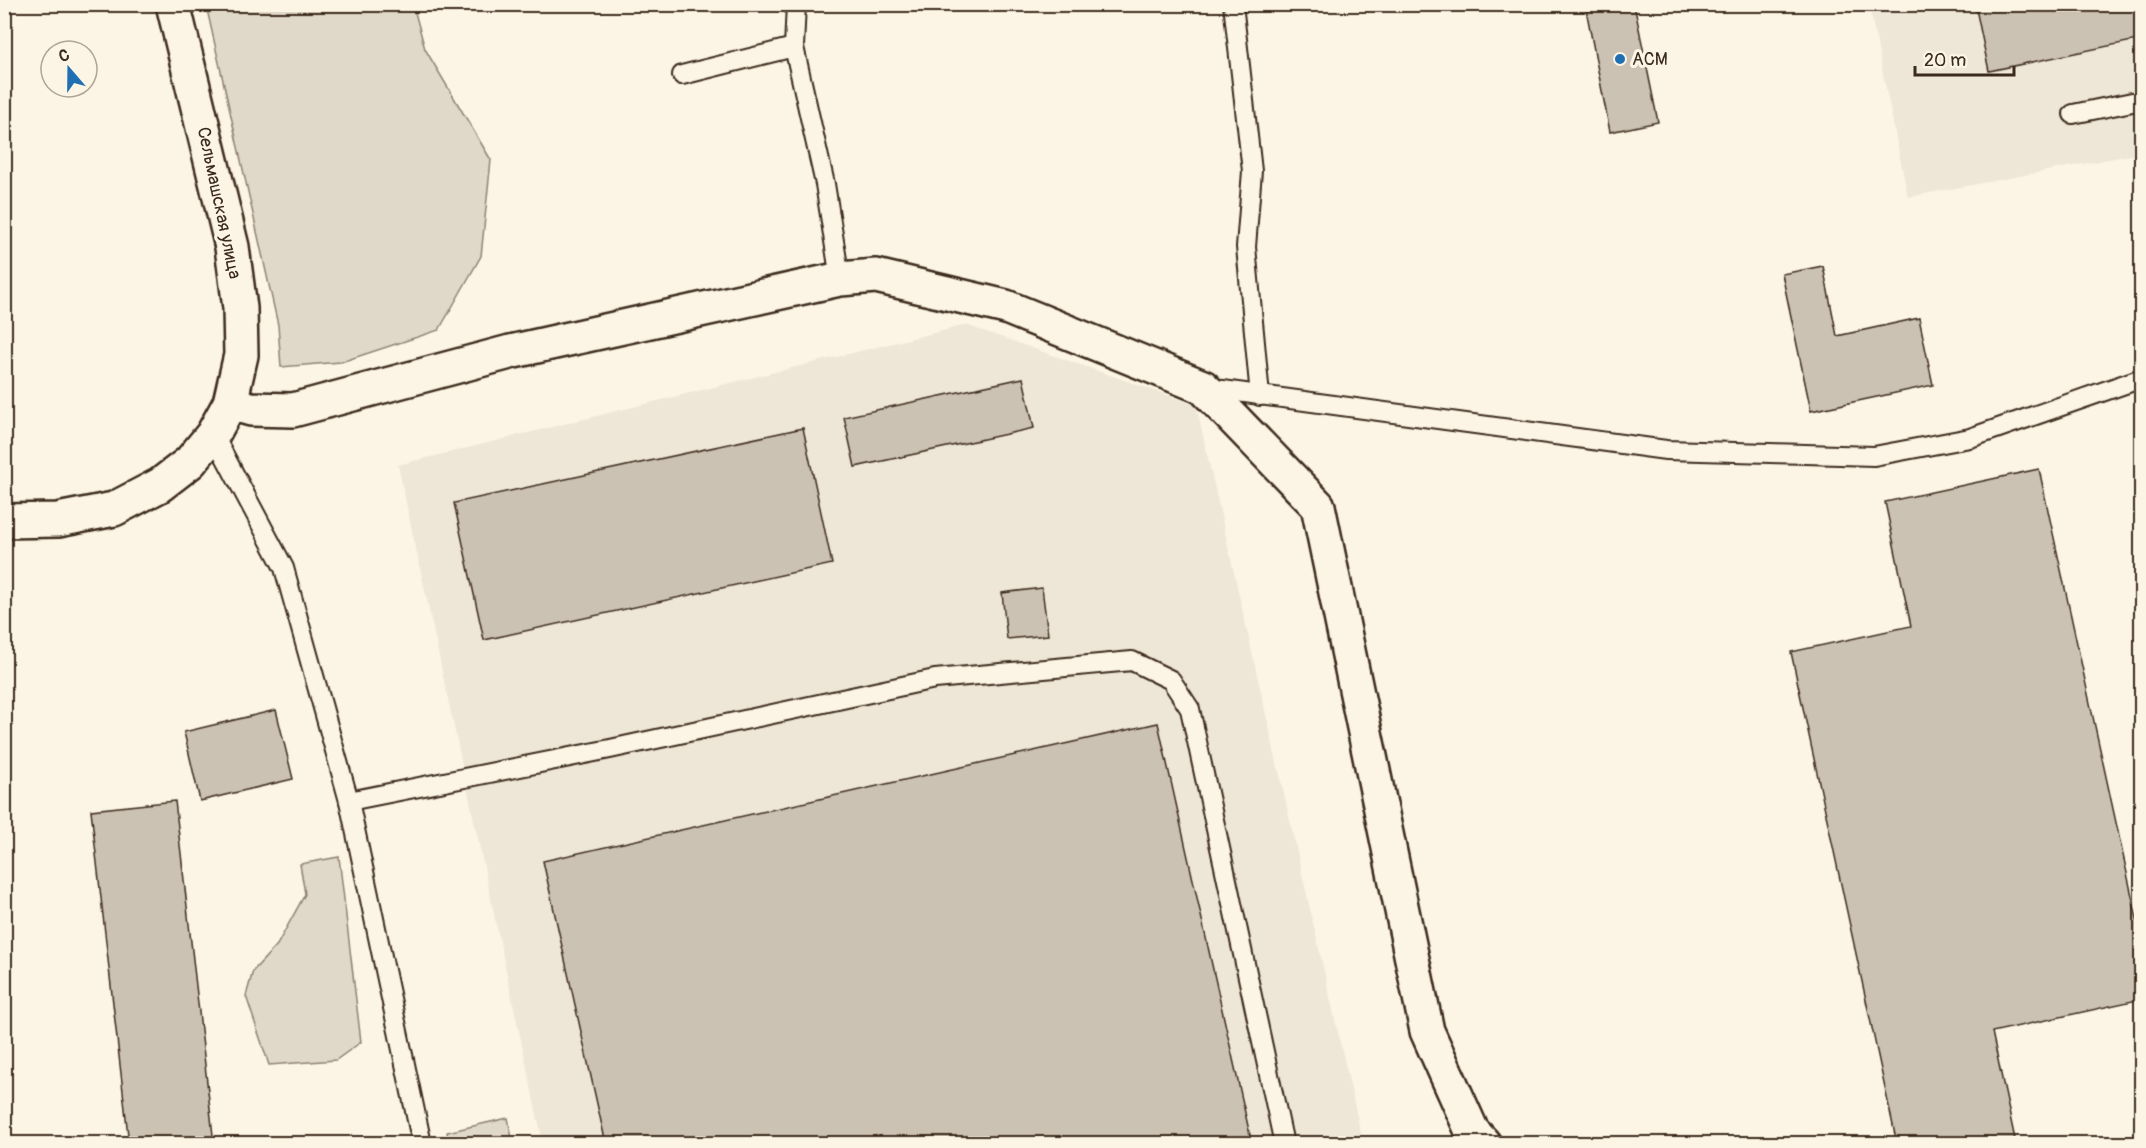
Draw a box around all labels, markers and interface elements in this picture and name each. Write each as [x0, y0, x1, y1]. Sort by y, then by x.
north arrow [39, 39, 99, 99]
scale bar [1915, 39, 2014, 77]
text: С [56, 45, 72, 67]
place label: АСМ [1632, 48, 1668, 71]
text: 20 m [1924, 49, 1966, 72]
marker: АСМ [1613, 52, 1627, 66]
street label: Сельмашская улица [192, 125, 246, 281]

